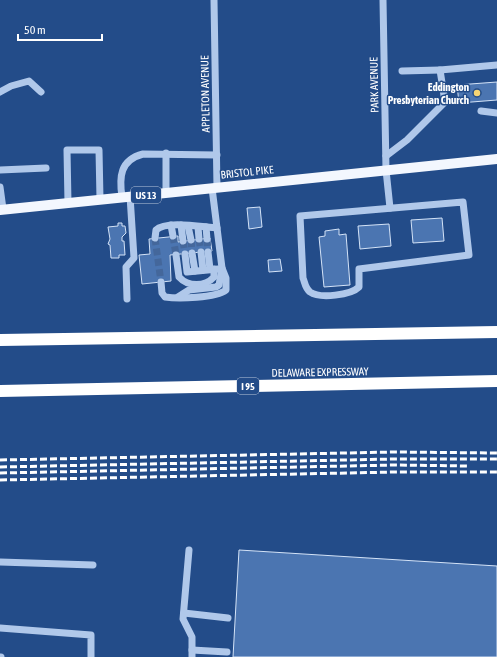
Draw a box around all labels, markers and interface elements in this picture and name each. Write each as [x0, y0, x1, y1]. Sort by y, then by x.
scale bar [18, 16, 102, 42]
text: 50 m [24, 23, 46, 37]
street label: APPLETON AVENUE [198, 55, 212, 133]
street label: PARK AVENUE [368, 57, 380, 113]
place label: Eddington Presbyterian Church [388, 81, 469, 106]
marker: Eddington Presbyterian Church [472, 88, 482, 98]
street label: BRISTOL PIKE [220, 163, 274, 181]
road number: US 13 [131, 187, 161, 203]
street label: DELAWARE EXPRESSWAY [271, 365, 369, 379]
road number: I 95 [237, 378, 259, 394]

